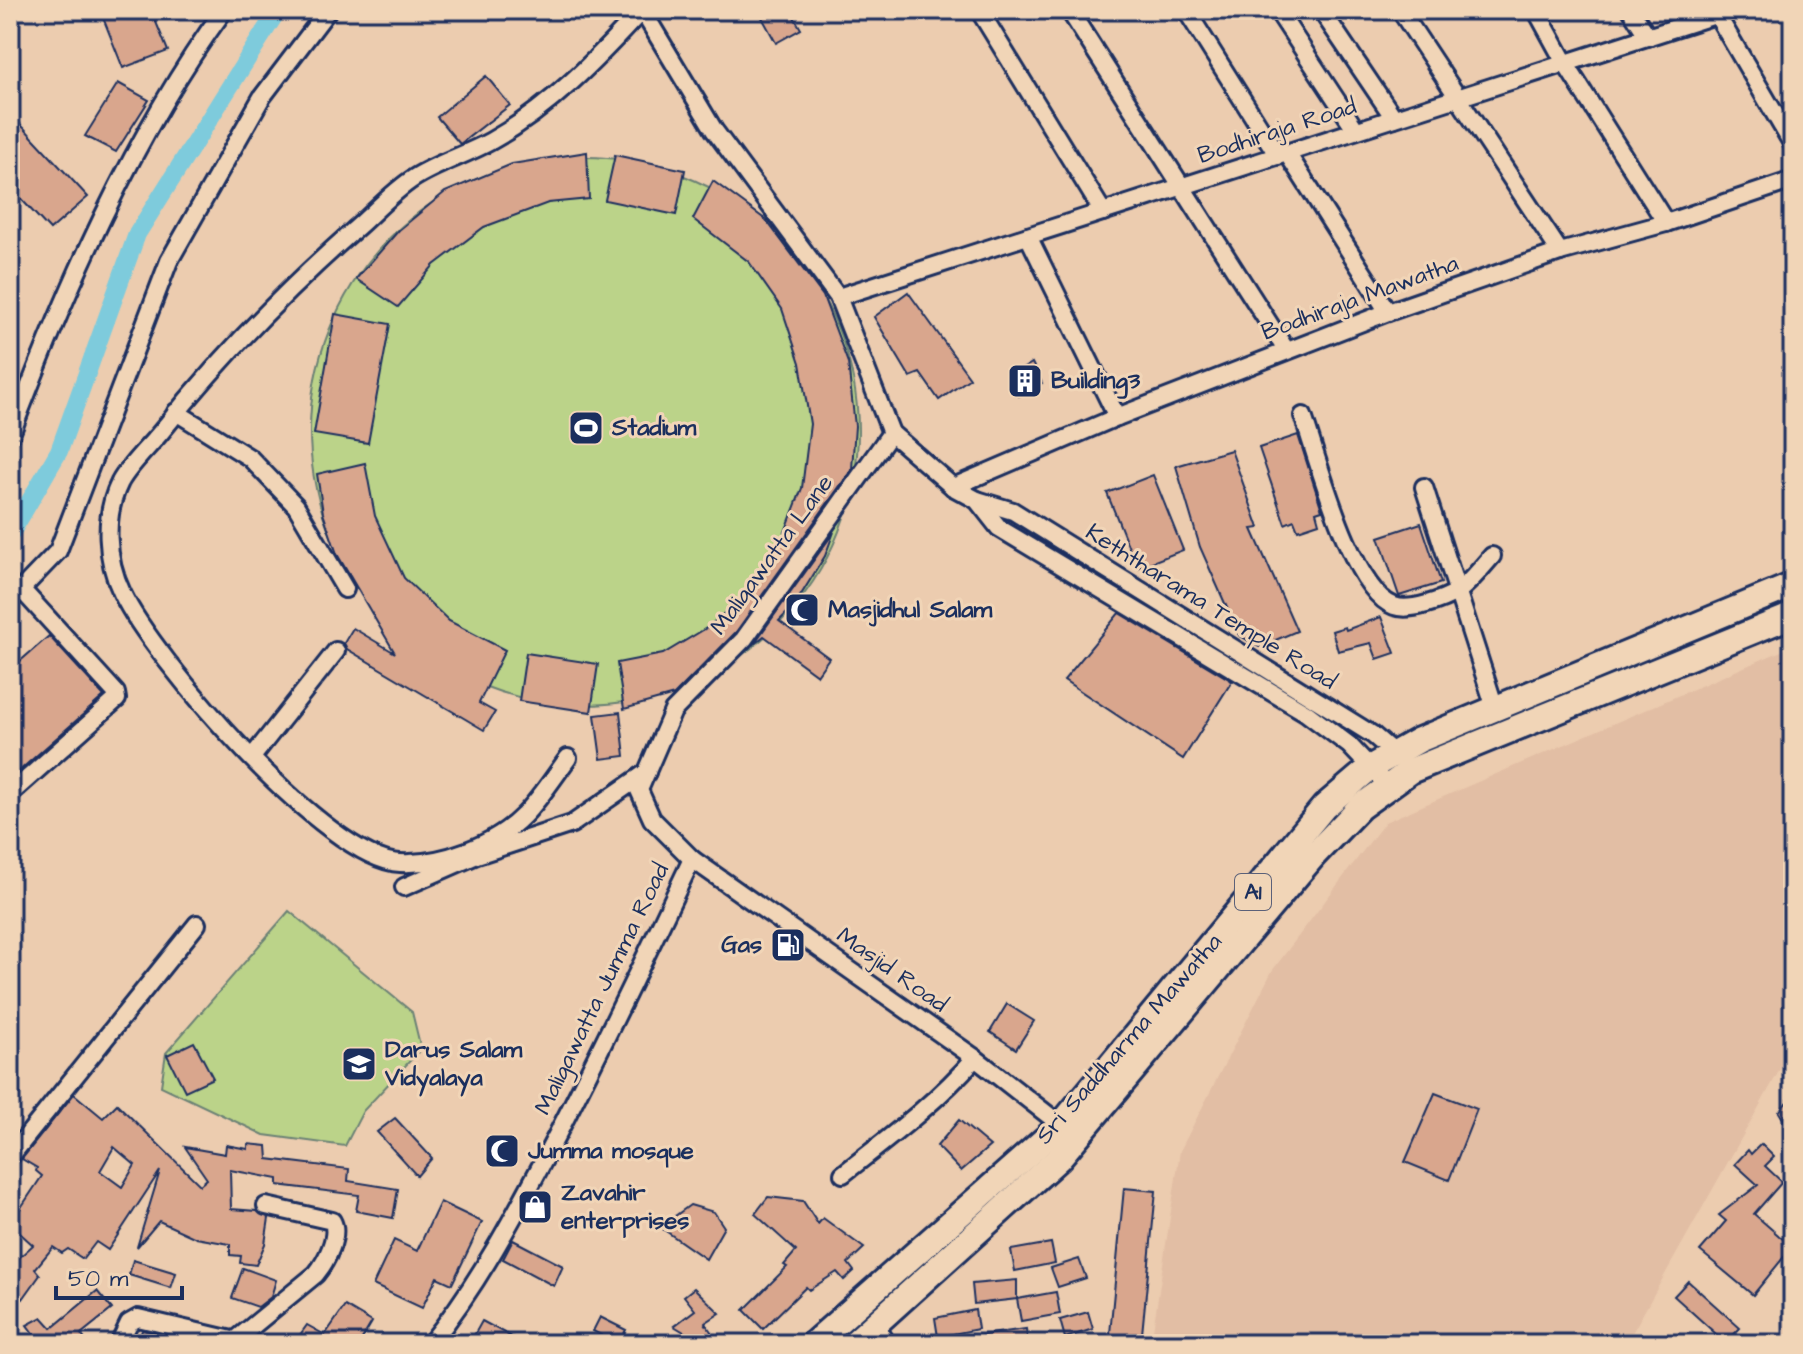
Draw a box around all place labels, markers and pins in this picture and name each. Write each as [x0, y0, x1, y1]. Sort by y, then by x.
building icon: Building3 [1006, 362, 1044, 400]
place label: Building3 [1051, 364, 1141, 399]
sports icon: Stadium [567, 409, 605, 447]
place label: Stadium [611, 411, 696, 445]
mosque icon: Masjidhul Salam [783, 591, 821, 629]
place label: Masjidhul Salam [828, 593, 992, 627]
fuel station icon: Gas [769, 926, 807, 964]
place label: Gas [721, 928, 762, 962]
place label: Darus Salam Vidyalaya [384, 1033, 522, 1097]
school or university icon: Darus Salam Vidyalaya [340, 1045, 378, 1083]
mosque icon: Jumma mosque [483, 1132, 521, 1170]
place label: Jumma mosque [527, 1134, 694, 1168]
place label: Zavahir enterprises [561, 1176, 689, 1238]
shop icon: Zavahir enterprises [516, 1188, 554, 1226]

